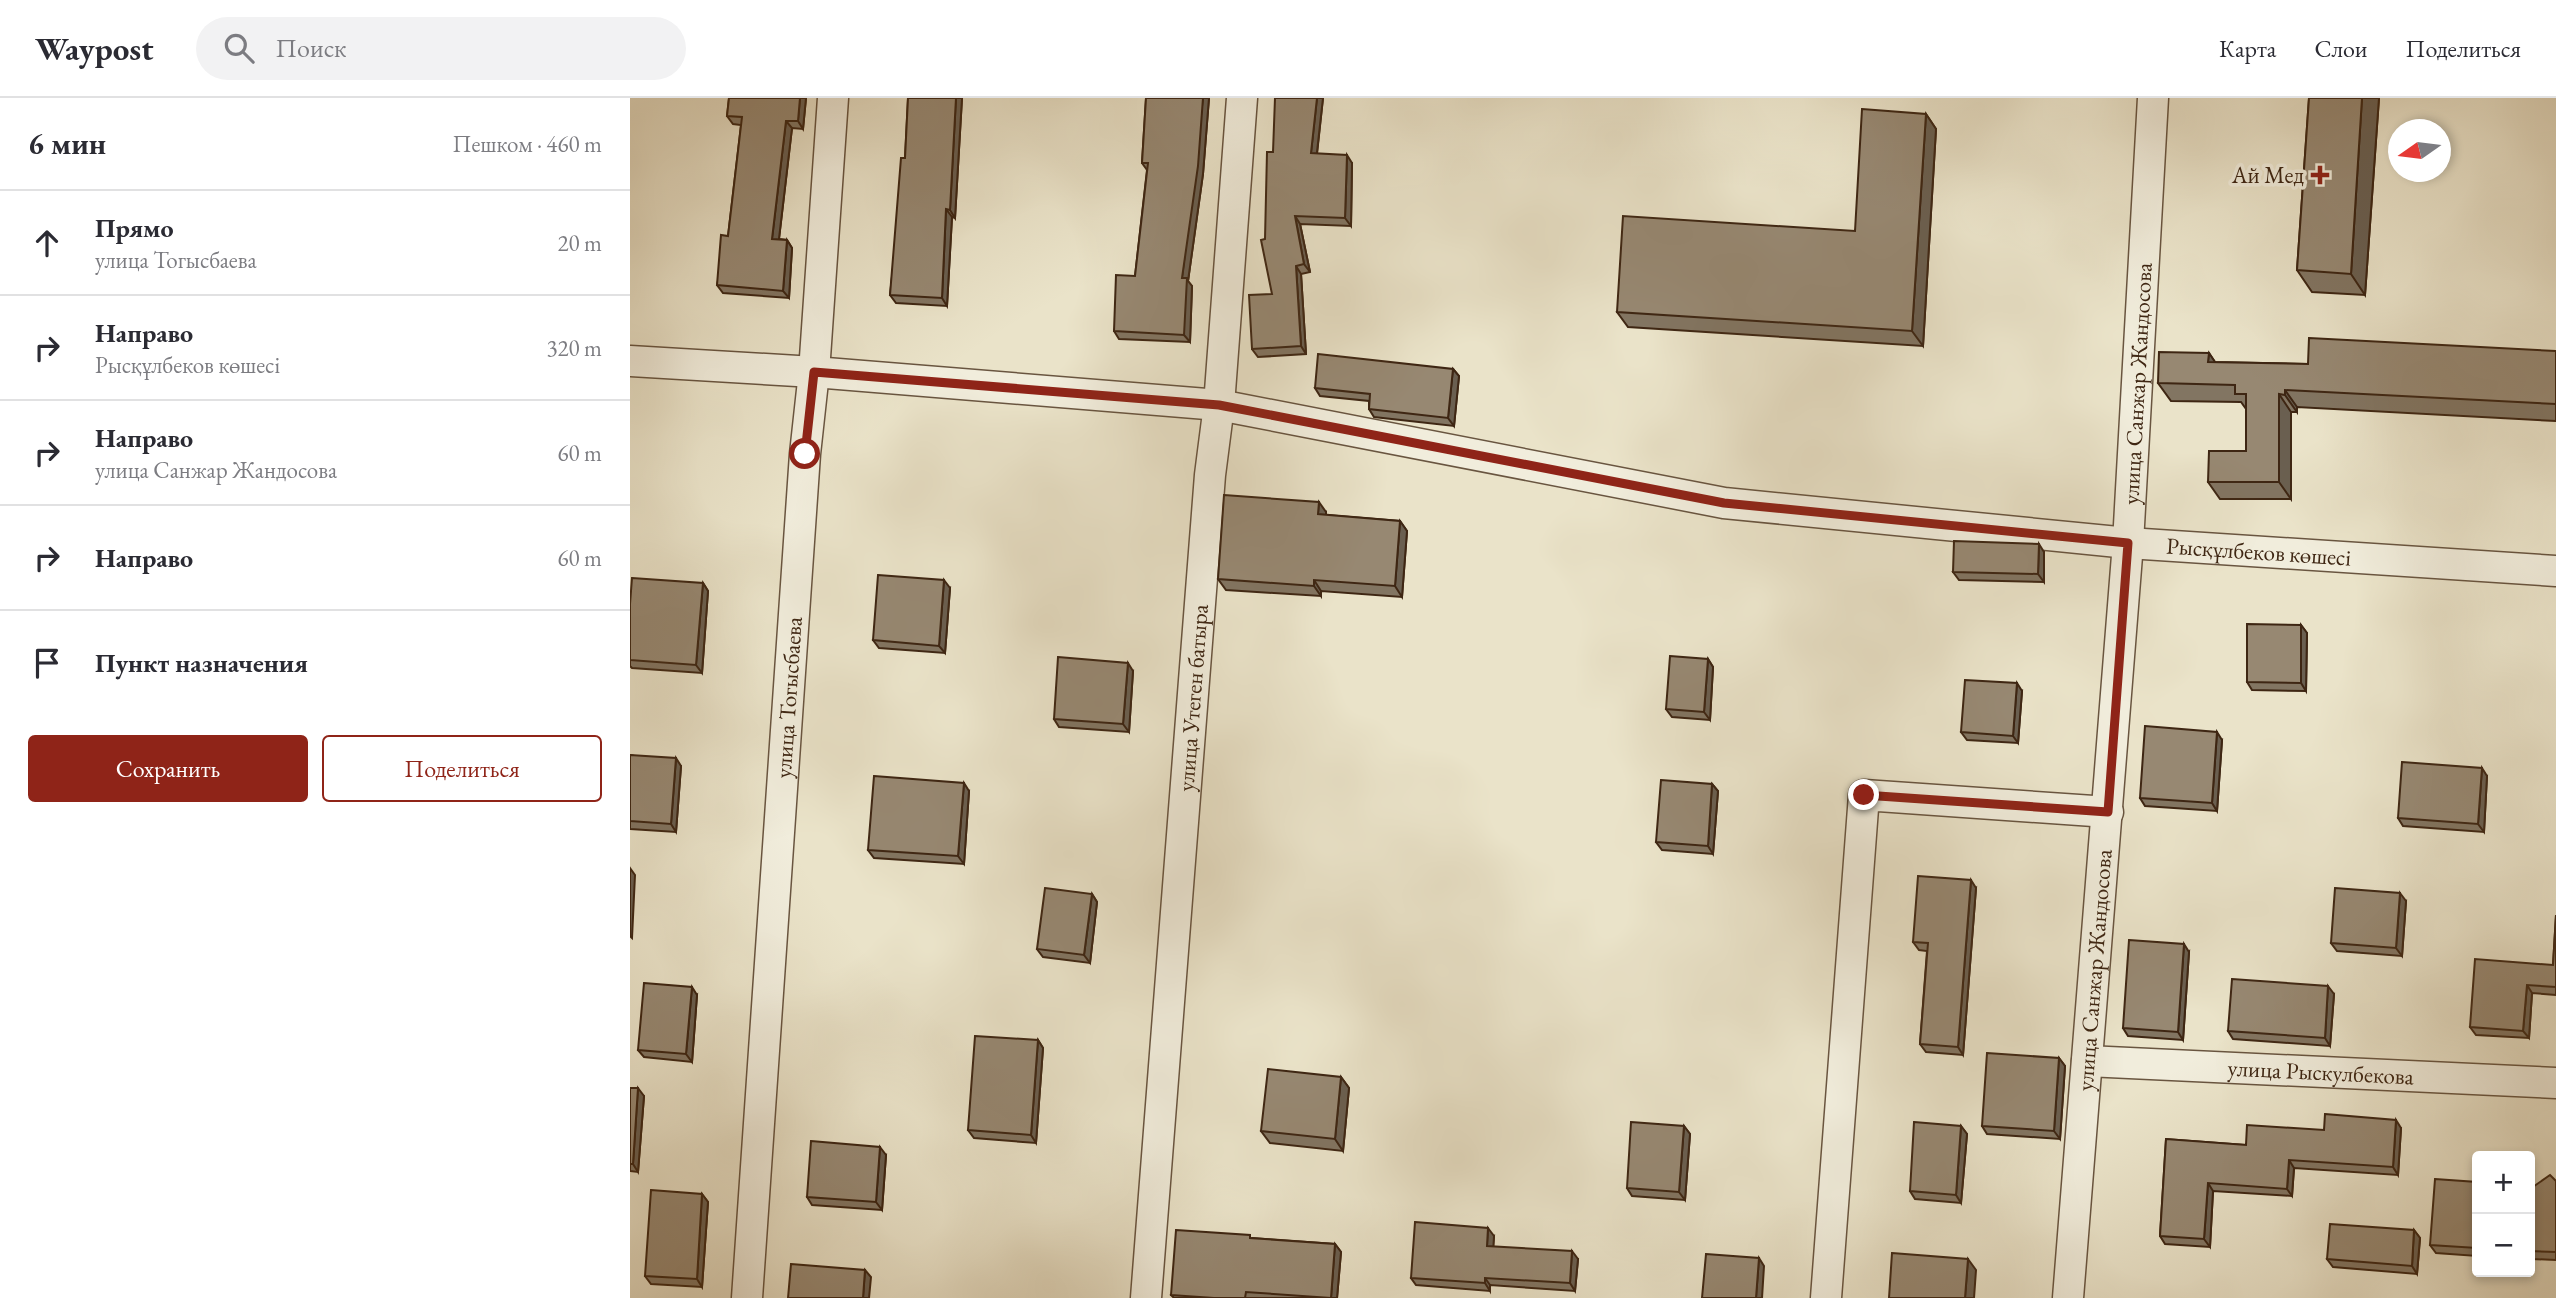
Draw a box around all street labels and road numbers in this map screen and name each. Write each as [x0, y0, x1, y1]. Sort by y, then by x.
street label: улица Санжар Жандосова [2115, 261, 2159, 505]
street label: Рысқұлбеков көшесі [2165, 531, 2352, 573]
street label: улица Утеген батыра [1170, 602, 1215, 792]
street label: улица Тогысбаева [768, 615, 809, 779]
street label: улица Санжар Жандосова [2070, 847, 2119, 1092]
street label: улица Рыскулбекова [2227, 1053, 2415, 1091]

